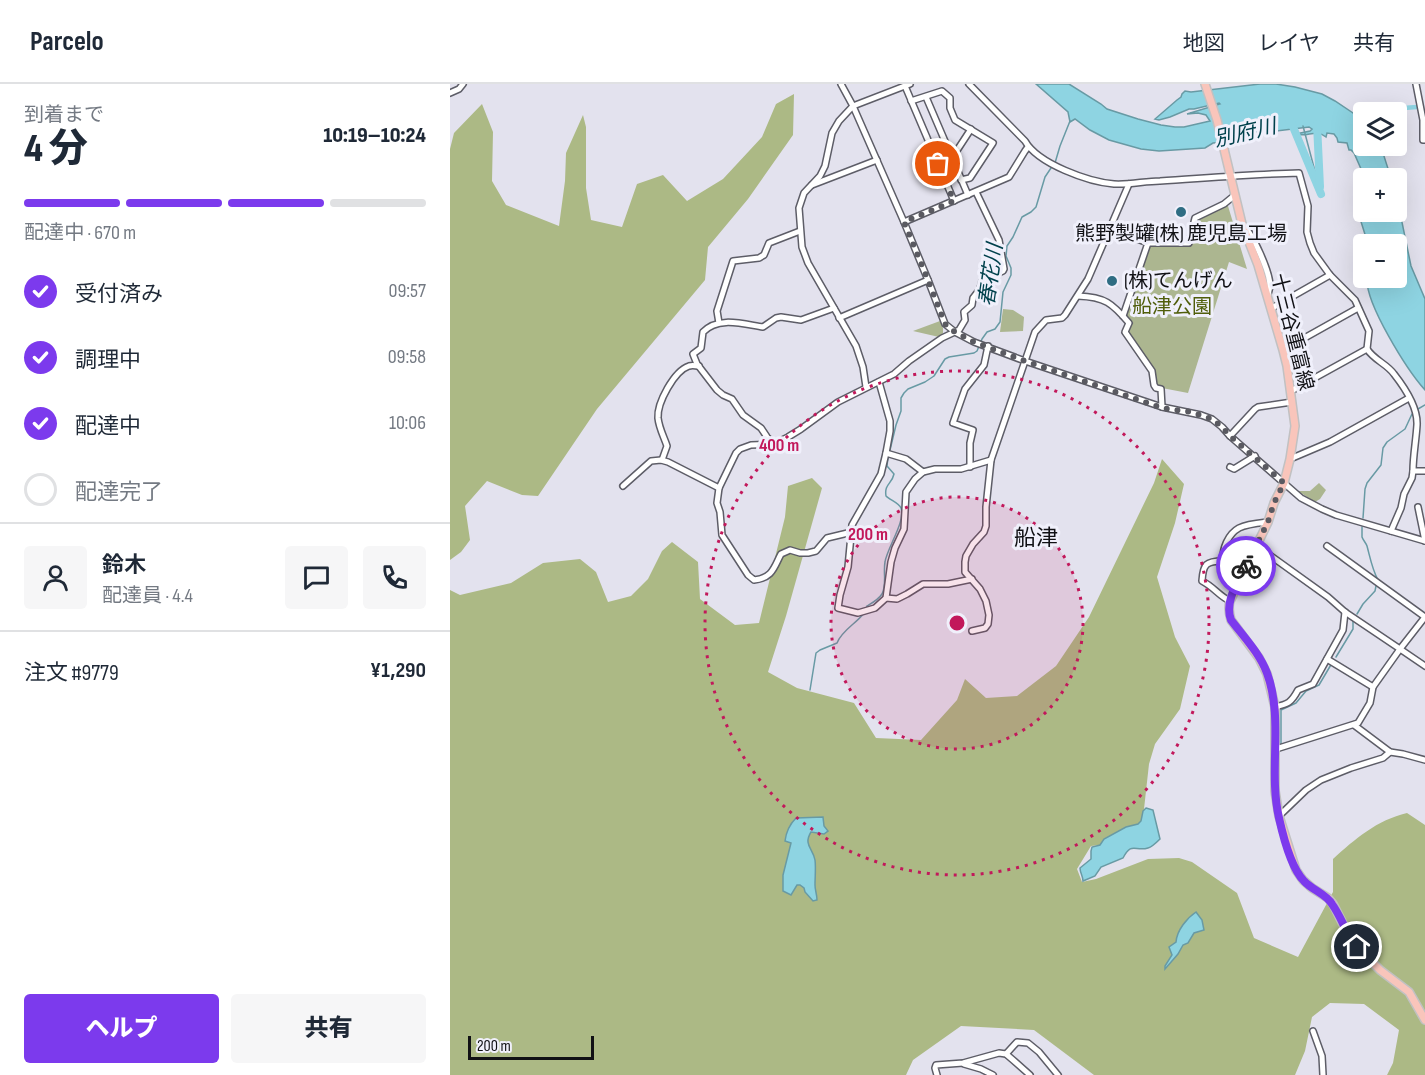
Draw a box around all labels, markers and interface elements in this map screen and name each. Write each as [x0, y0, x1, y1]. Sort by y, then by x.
text: Parcelo [30, 25, 104, 58]
text: 地図 [1183, 31, 1225, 56]
text: レイヤ [1258, 31, 1320, 56]
text: 共有 [1353, 31, 1395, 56]
map controls [1353, 102, 1407, 288]
button: layers [1353, 102, 1407, 156]
text: 到着まで [24, 103, 104, 127]
water label: 別府川 [1211, 113, 1280, 152]
text: 10:19–10:24 [323, 122, 426, 149]
text: 4 分 [24, 126, 88, 173]
pin [912, 138, 963, 189]
icon: bag [921, 147, 954, 180]
button: + [1353, 168, 1407, 222]
marker: 熊野製罐(株) 鹿児島工場 [1174, 205, 1188, 219]
text: 配達中 · 670 m [24, 221, 136, 245]
place label: 熊野製罐(株) 鹿児島工場 [1075, 222, 1287, 246]
button: − [1353, 234, 1407, 288]
water label: 春花川 [974, 240, 1008, 308]
place label: (株)てんげん [1124, 269, 1233, 293]
street label: 十三谷重富線 [1266, 271, 1318, 393]
marker: (株)てんげん [1105, 274, 1119, 288]
icon: check [24, 275, 57, 308]
text: 09:57 [389, 279, 426, 303]
text: 受付済み [75, 281, 163, 308]
park label: 船津公園 [1132, 295, 1212, 319]
icon: check [24, 341, 57, 374]
text: 09:58 [388, 345, 426, 369]
text: 調理中 [75, 347, 141, 374]
icon: check [24, 407, 57, 440]
text: 10:06 [389, 411, 426, 435]
text: 配達中 [75, 413, 141, 440]
text: 400 m [759, 435, 799, 456]
text: 配達完了 [75, 479, 163, 506]
text: 200 m [848, 524, 888, 545]
district label: 船津 [1014, 525, 1058, 552]
courier [1216, 536, 1276, 596]
button: person [24, 546, 87, 609]
button: chat [285, 546, 348, 609]
button: phone [363, 546, 426, 609]
icon: bike [1230, 550, 1263, 583]
text: 鈴木 [102, 552, 146, 579]
text: 配達員 · 4.4 [102, 584, 193, 608]
centre of rings [947, 613, 967, 633]
text: ¥1,290 [370, 657, 426, 684]
text: 注文 #9779 [24, 660, 119, 687]
pin [1331, 921, 1382, 972]
icon: home [1340, 930, 1373, 963]
button: ヘルプ [24, 994, 219, 1063]
button: 共有 [231, 994, 426, 1063]
scale bar [468, 1033, 594, 1060]
text: 200 m [477, 1037, 511, 1056]

